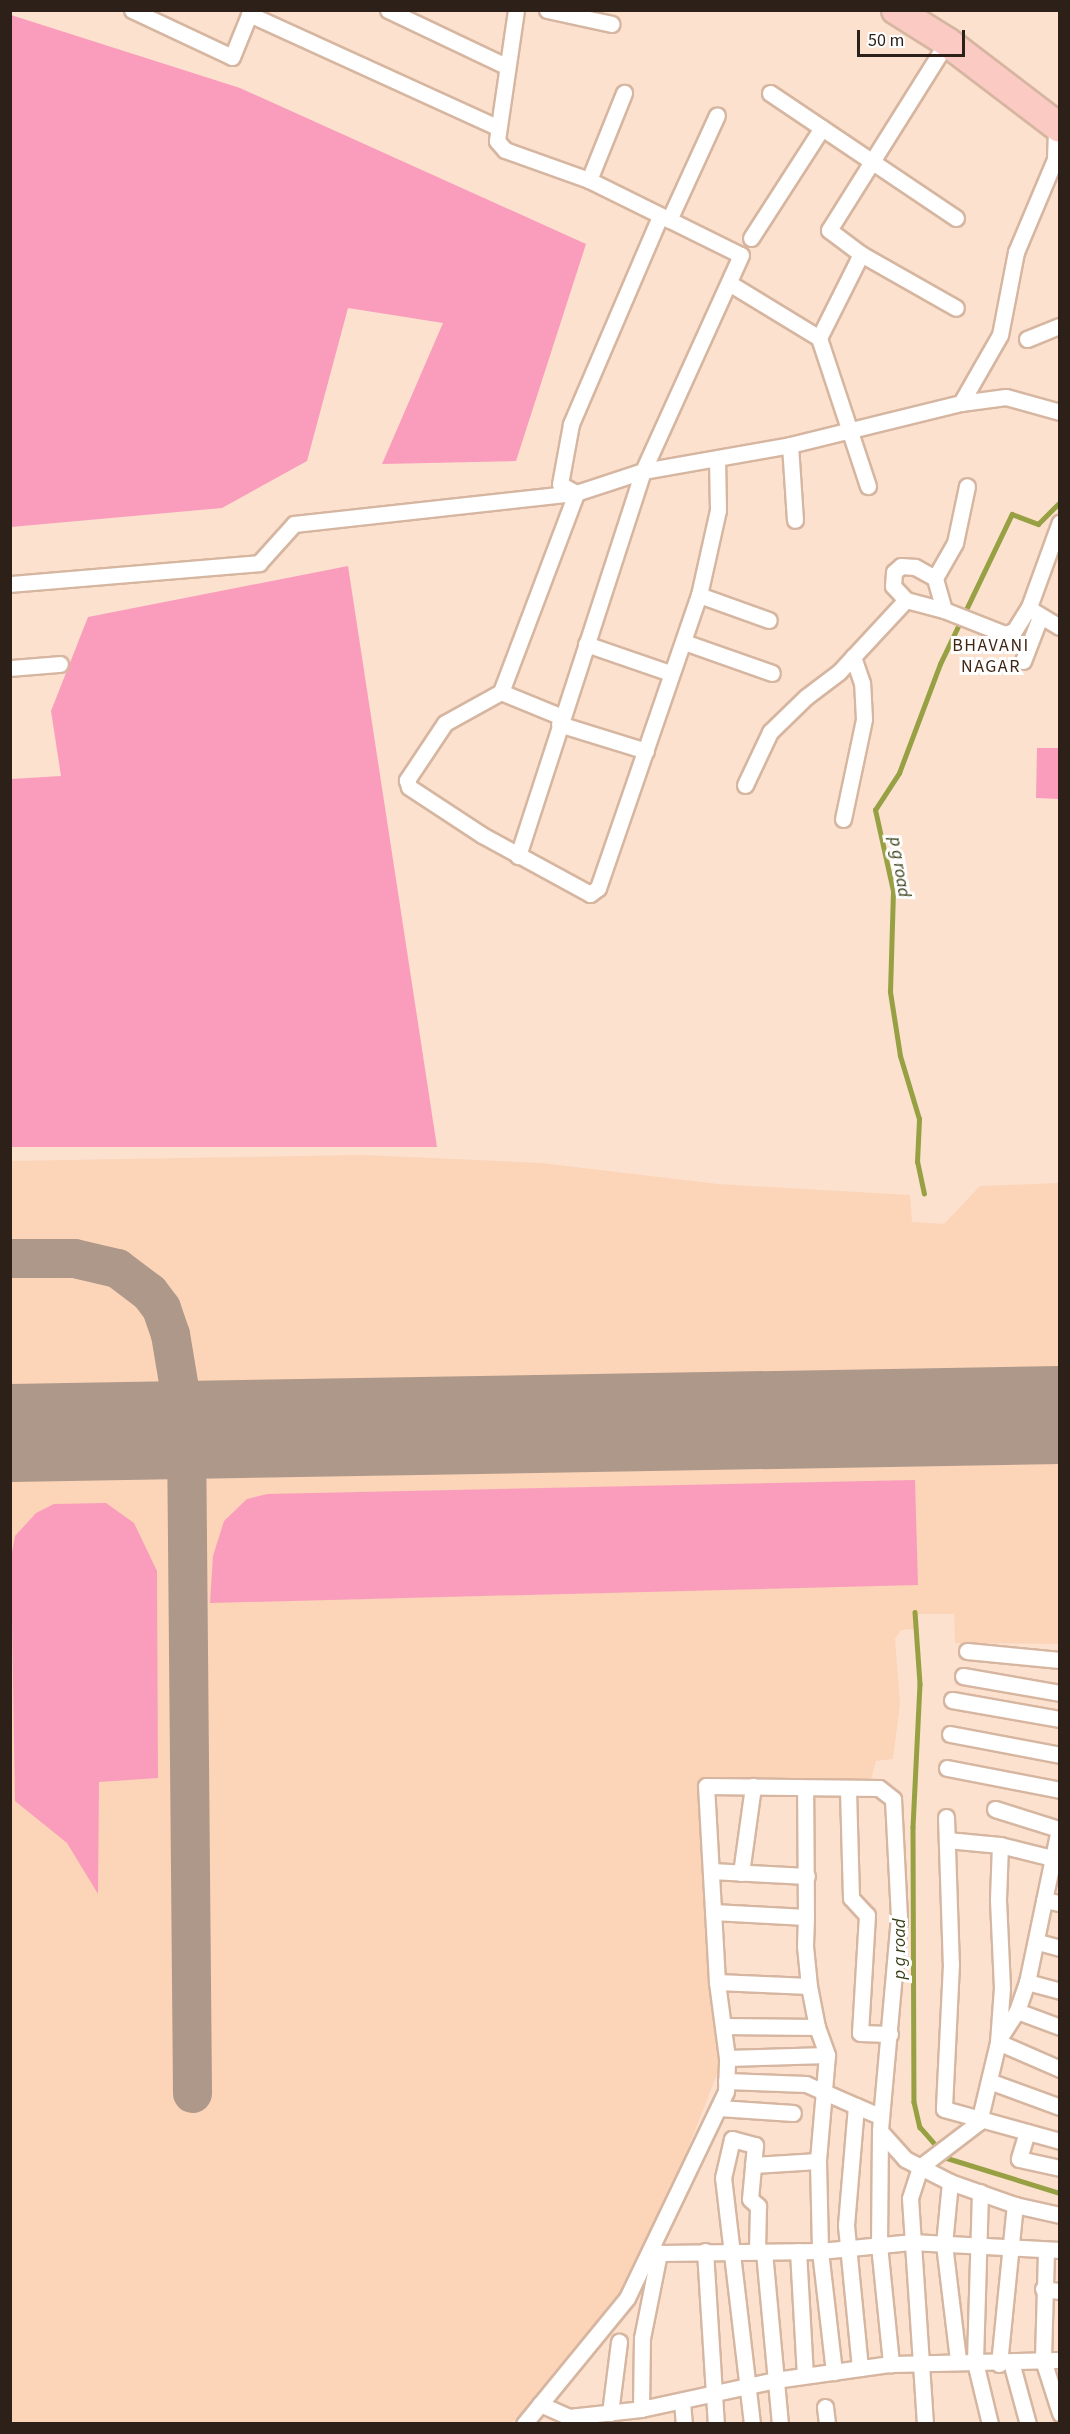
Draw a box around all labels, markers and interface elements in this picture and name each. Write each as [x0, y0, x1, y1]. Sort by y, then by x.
scale bar [860, 18, 968, 56]
text: 50 m [868, 28, 904, 53]
district label: BHAVANI NAGAR [952, 636, 1030, 678]
water label: p g road [884, 835, 914, 899]
water label: p g road [889, 1919, 911, 1979]

